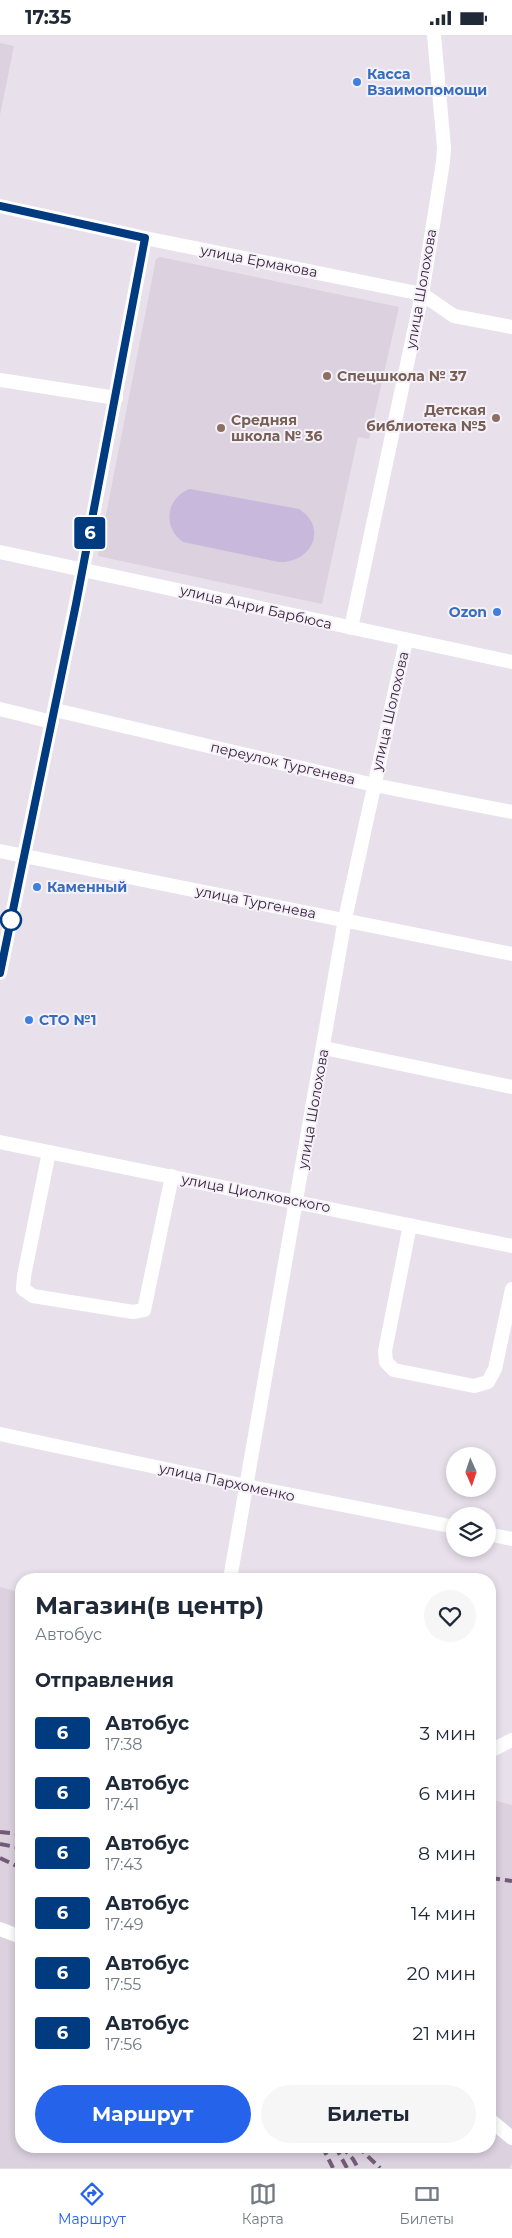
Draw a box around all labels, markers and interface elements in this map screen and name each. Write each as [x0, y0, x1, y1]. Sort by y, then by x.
text: 17:35 [25, 6, 71, 29]
place label: Касса Взаимопомощи [367, 65, 487, 99]
marker: Касса Взаимопомощи [351, 76, 363, 88]
street label: улица Шолохова [401, 227, 440, 352]
street label: улица Ермакова [198, 241, 319, 281]
place label: Спецшкола № 37 [337, 367, 467, 385]
marker: Спецшкола № 37 [321, 370, 333, 382]
place label: Детская библиотека №5 [366, 401, 486, 435]
place label: Средняя школа № 36 [231, 411, 322, 445]
marker: Детская библиотека №5 [490, 412, 502, 424]
marker: Средняя школа № 36 [215, 422, 227, 434]
line badge: 6 [74, 517, 106, 549]
text: 6 [84, 522, 96, 544]
street label: улица Анри Барбюса [177, 581, 334, 633]
place label: Ozon [449, 603, 487, 621]
marker: Ozon [491, 606, 503, 618]
street label: улица Шолохова [367, 650, 412, 773]
street label: переулок Тургенева [209, 738, 357, 788]
place label: Каменный [47, 878, 127, 896]
marker: Каменный [31, 881, 43, 893]
street label: улица Тургенева [193, 881, 318, 923]
unlabelled marker [0, 909, 22, 931]
place label: СТО №1 [39, 1011, 96, 1029]
marker: СТО №1 [23, 1014, 35, 1026]
street label: улица Шолохова [293, 1047, 332, 1172]
street label: улица Циолковского [179, 1170, 332, 1216]
north arrow [446, 1447, 496, 1497]
map controls [446, 1447, 496, 1557]
street label: улица Пархоменко [156, 1459, 297, 1505]
button: layers [446, 1507, 496, 1557]
button: heart [424, 1590, 476, 1642]
text: Магазин(в центр) [35, 1591, 264, 1620]
text: Автобус [35, 1625, 102, 1644]
text: Отправления [35, 1669, 174, 1692]
text: Автобус [105, 1712, 189, 1735]
text: 6 [57, 1722, 68, 1744]
text: 3 мин [419, 1722, 476, 1745]
text: 17:38 [105, 1735, 143, 1754]
text: Автобус [105, 1772, 189, 1795]
text: 6 [57, 1782, 68, 1804]
text: 6 мин [419, 1782, 476, 1805]
text: 17:41 [105, 1795, 139, 1814]
text: Автобус [105, 1832, 189, 1855]
text: 6 [57, 1842, 68, 1864]
text: 8 мин [418, 1842, 476, 1865]
text: 17:43 [105, 1855, 143, 1874]
text: Автобус [105, 1892, 189, 1915]
text: 6 [57, 1902, 68, 1924]
text: 14 мин [411, 1902, 476, 1925]
text: 17:49 [105, 1915, 143, 1934]
text: Автобус [105, 1952, 189, 1975]
text: 6 [57, 1962, 68, 1984]
text: 20 мин [407, 1962, 476, 1985]
text: 17:55 [105, 1975, 141, 1994]
text: Автобус [105, 2012, 189, 2035]
text: 6 [57, 2022, 68, 2044]
text: 21 мин [412, 2022, 476, 2045]
text: 17:56 [105, 2035, 142, 2054]
button: Маршрут [35, 2085, 251, 2143]
button: Билеты [261, 2085, 476, 2143]
tab: Маршрут [58, 2180, 126, 2228]
tab: Карта [242, 2180, 284, 2228]
tab: Билеты [399, 2180, 454, 2228]

